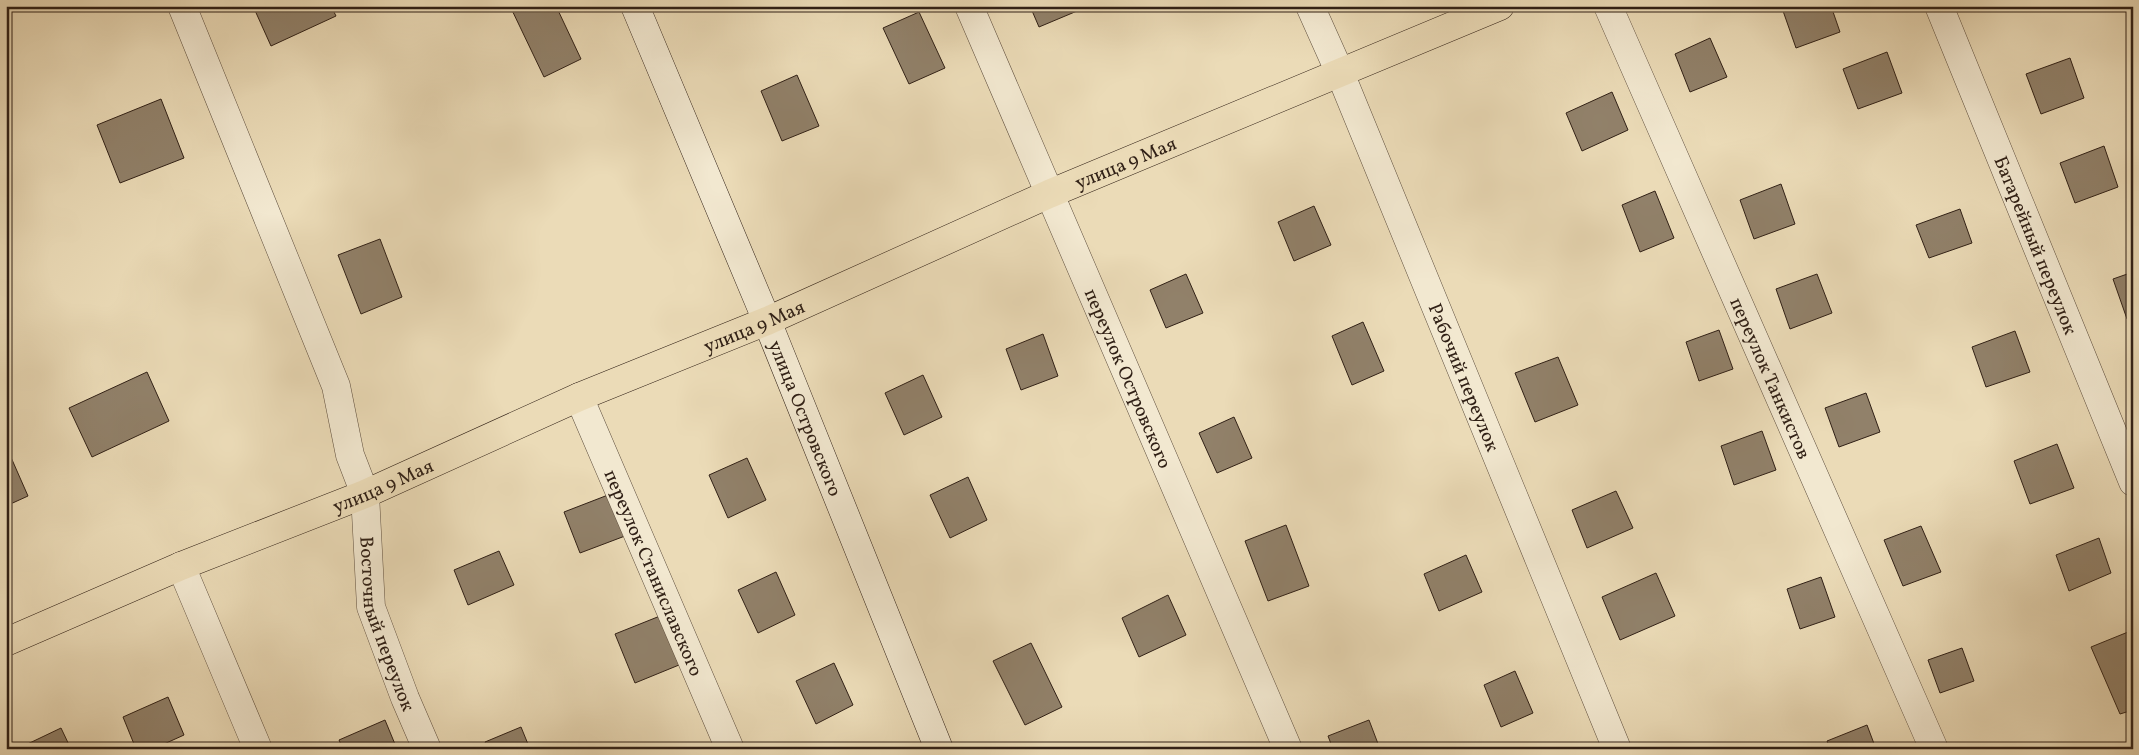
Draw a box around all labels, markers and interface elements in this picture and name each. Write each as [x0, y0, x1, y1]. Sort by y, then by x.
street label: улица 9 Мая [1071, 131, 1181, 197]
street label: Батарейный переулок [1986, 152, 2083, 339]
street label: переулок Островского [1077, 285, 1177, 473]
street label: переулок Танкистов [1722, 294, 1816, 463]
street label: улица 9 Мая [700, 295, 809, 360]
street label: Рабочий переулок [1421, 300, 1505, 456]
street label: улица Островского [761, 337, 847, 501]
street label: улица 9 Мая [329, 454, 438, 520]
street label: переулок Станиславского [597, 466, 708, 681]
street label: Восточный переулок [352, 536, 420, 716]

